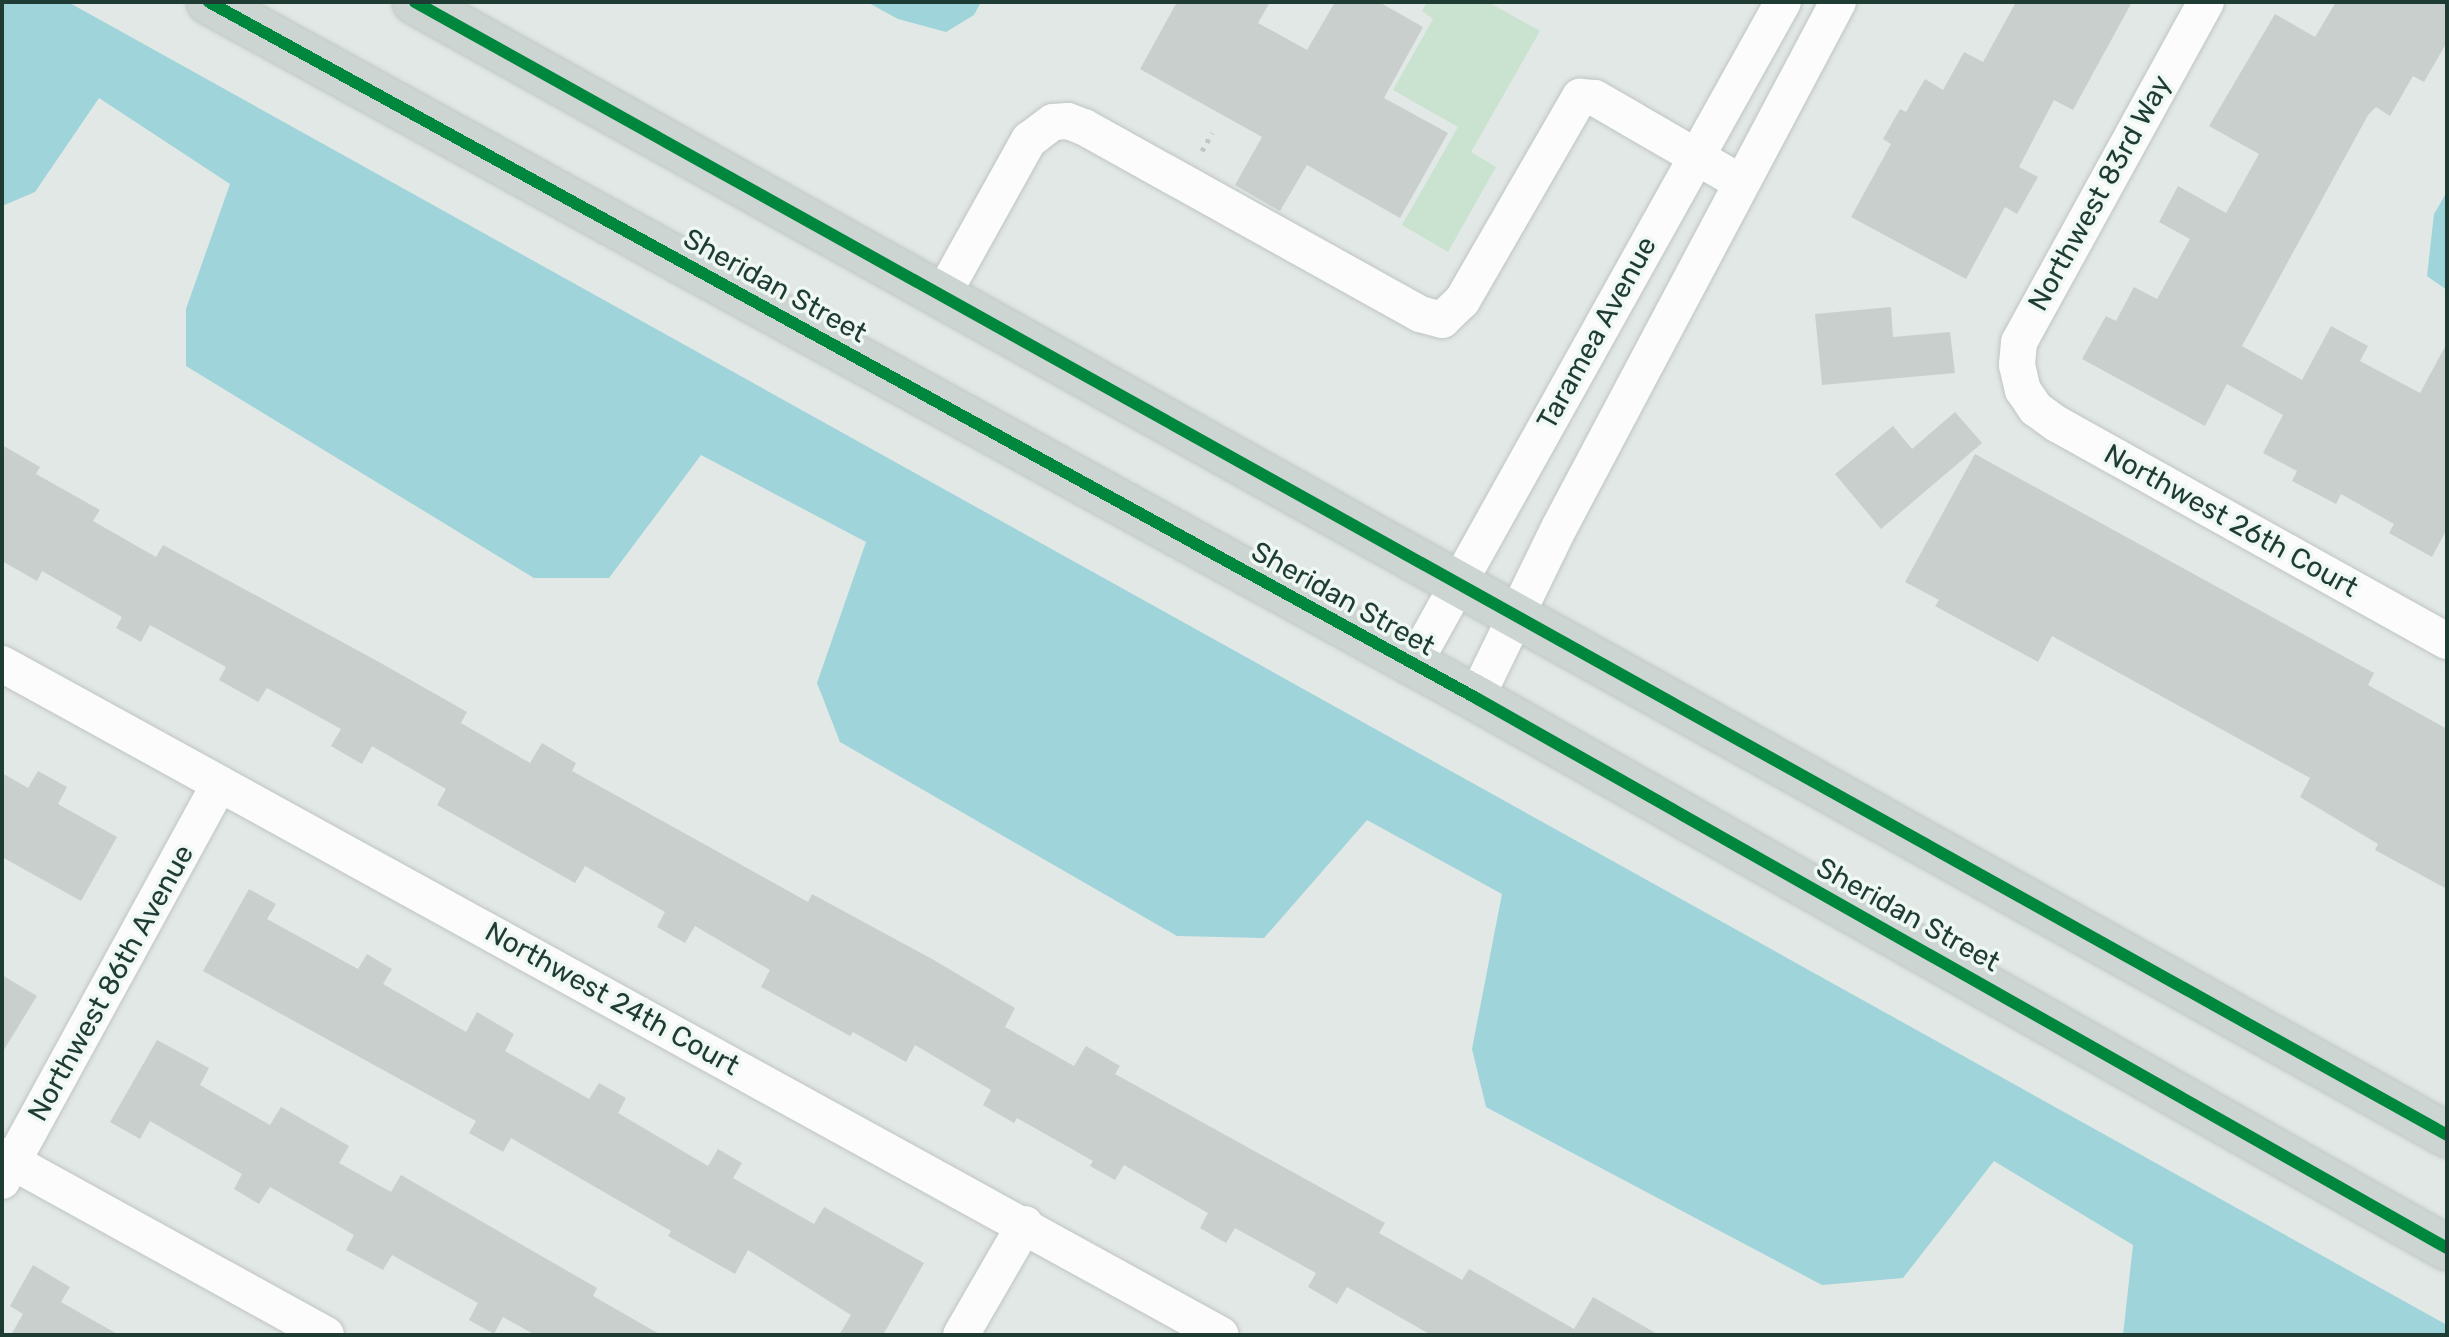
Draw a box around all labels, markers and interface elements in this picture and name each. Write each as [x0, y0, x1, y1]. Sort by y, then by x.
street label: Northwest 83rd Way [2021, 69, 2179, 317]
street label: Sheridan Street [677, 222, 873, 350]
street label: Taramea Avenue [1530, 230, 1664, 436]
street label: Northwest 26th Court [2098, 437, 2364, 605]
street label: Sheridan Street [1245, 535, 1441, 663]
street label: Northwest 86th Avenue [21, 839, 201, 1127]
street label: Sheridan Street [1810, 851, 2006, 979]
street label: Northwest 24th Court [479, 915, 745, 1083]

